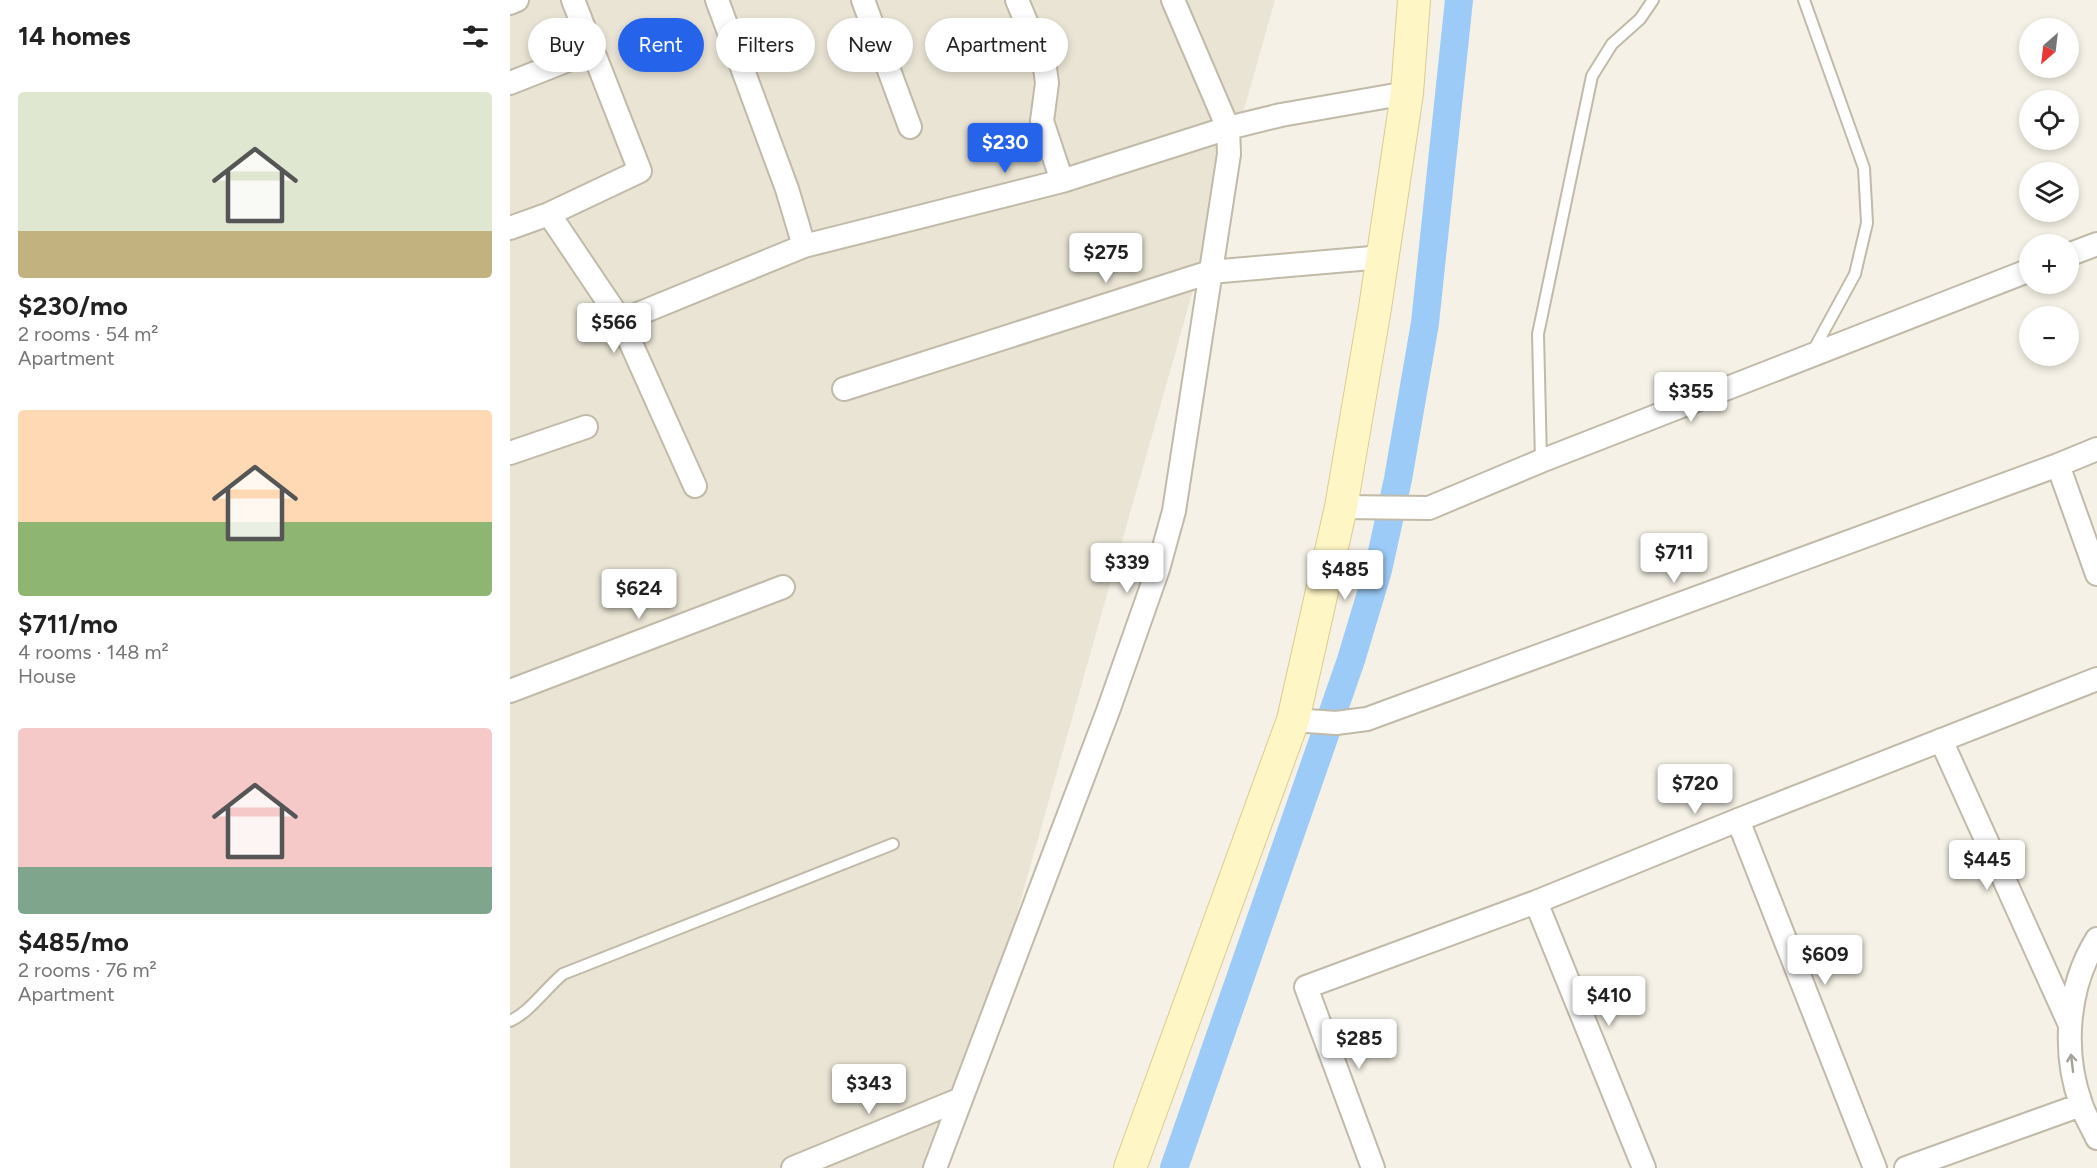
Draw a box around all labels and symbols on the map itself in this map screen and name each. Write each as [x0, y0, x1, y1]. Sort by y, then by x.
north arrow [2019, 18, 2079, 78]
pin: $230 [969, 123, 1041, 174]
pin: $275 [1070, 233, 1142, 284]
pin: $566 [578, 303, 650, 354]
pin: $355 [1655, 372, 1727, 423]
pin: $711 [1638, 533, 1710, 584]
pin: $339 [1091, 543, 1163, 594]
pin: $485 [1309, 550, 1381, 601]
pin: $624 [603, 569, 675, 620]
pin: $720 [1659, 764, 1731, 815]
pin: $445 [1951, 840, 2023, 891]
pin: $609 [1789, 935, 1861, 986]
pin: $410 [1573, 976, 1645, 1027]
pin: $285 [1323, 1019, 1395, 1070]
one-way arrow [2066, 1054, 2077, 1074]
pin: $343 [833, 1064, 905, 1115]

